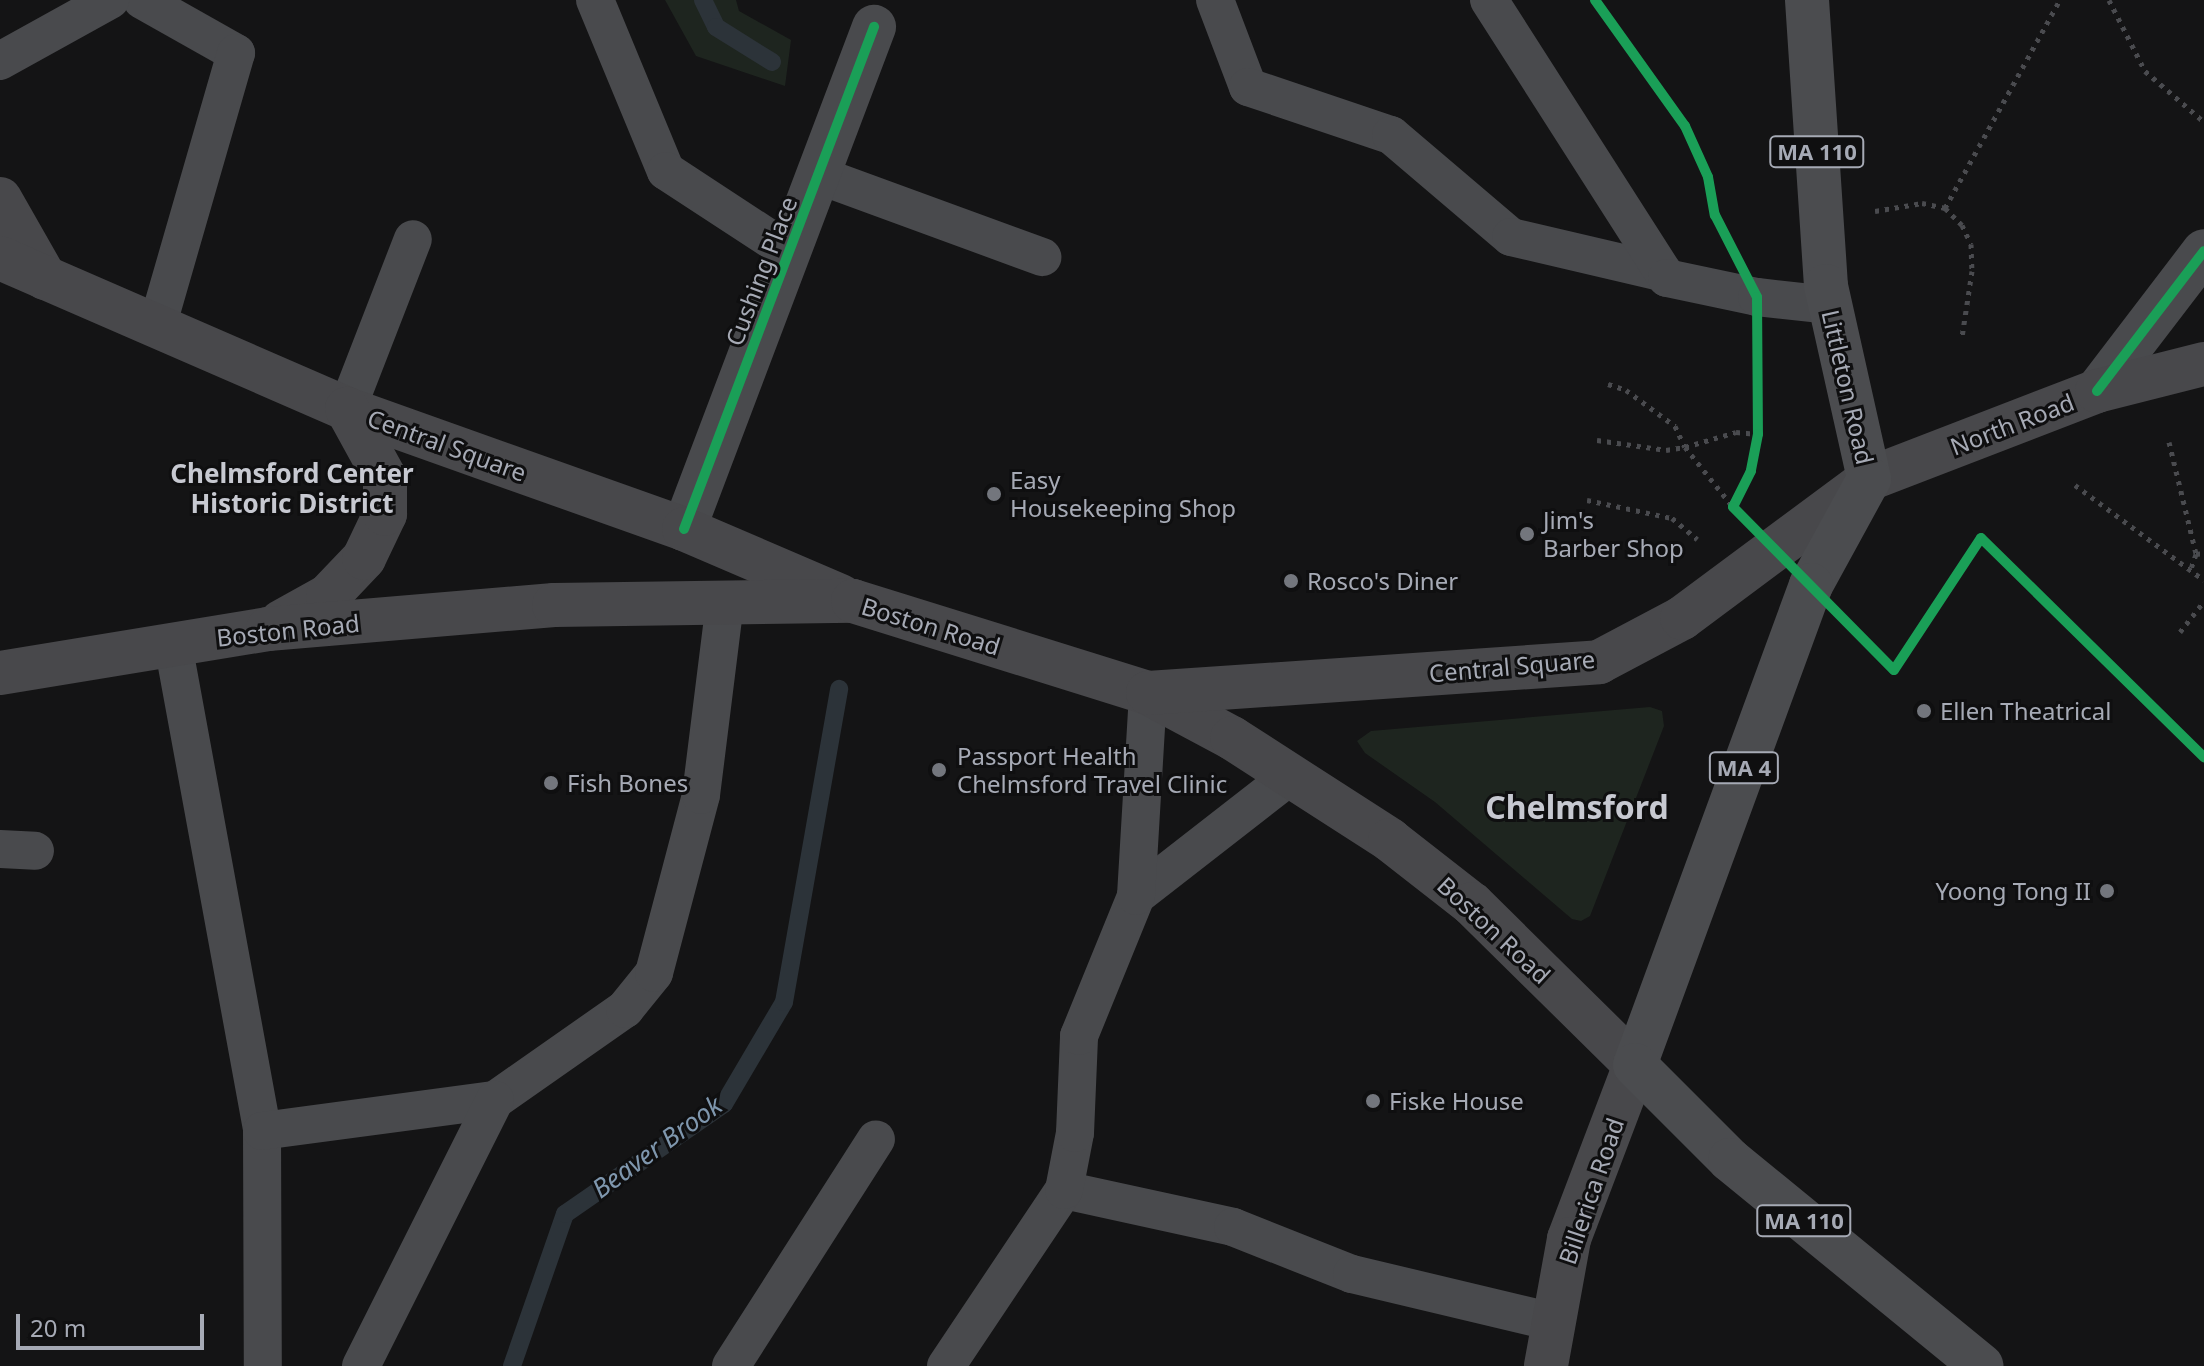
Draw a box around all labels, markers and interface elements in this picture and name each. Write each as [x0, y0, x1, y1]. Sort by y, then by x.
road number: MA 110 [1769, 134, 1865, 170]
street label: Cushing Place [719, 192, 803, 350]
street label: Littleton Road [1816, 307, 1880, 467]
street label: North Road [1946, 387, 2078, 461]
street label: Central Square [364, 403, 530, 487]
district label: Chelmsford Center Historic District [170, 458, 414, 520]
place label: Easy Housekeeping Shop [1010, 466, 1236, 522]
marker: Easy Housekeeping Shop [985, 485, 1003, 503]
place label: Jim's Barber Shop [1543, 506, 1684, 562]
marker: Jim's Barber Shop [1518, 525, 1536, 543]
place label: Rosco's Diner [1307, 567, 1458, 595]
marker: Rosco's Diner [1282, 572, 1300, 590]
street label: Boston Road [858, 591, 1004, 661]
street label: Boston Road [215, 608, 361, 652]
street label: Central Square [1428, 644, 1596, 688]
place label: Ellen Theatrical [1940, 697, 2111, 725]
marker: Ellen Theatrical [1915, 702, 1933, 720]
place label: Passport Health Chelmsford Travel Clinic [957, 742, 1227, 798]
road number: MA 4 [1708, 750, 1780, 786]
marker: Passport Health Chelmsford Travel Clinic [928, 759, 950, 781]
place label: Fish Bones [567, 769, 688, 797]
marker: Fish Bones [542, 774, 560, 792]
district label: Chelmsford [1485, 788, 1669, 826]
street label: Boston Road [1432, 871, 1556, 989]
place label: Yoong Tong II [1935, 877, 2091, 905]
marker: Yoong Tong II [2098, 882, 2116, 900]
place label: Fiske House [1389, 1087, 1524, 1115]
water label: Beaver Brook [586, 1089, 728, 1205]
marker: Fiske House [1364, 1092, 1382, 1110]
street label: Billerica Road [1553, 1114, 1629, 1268]
road number: MA 110 [1756, 1203, 1852, 1239]
scale bar [20, 1298, 208, 1348]
text: 20 m [30, 1311, 86, 1344]

